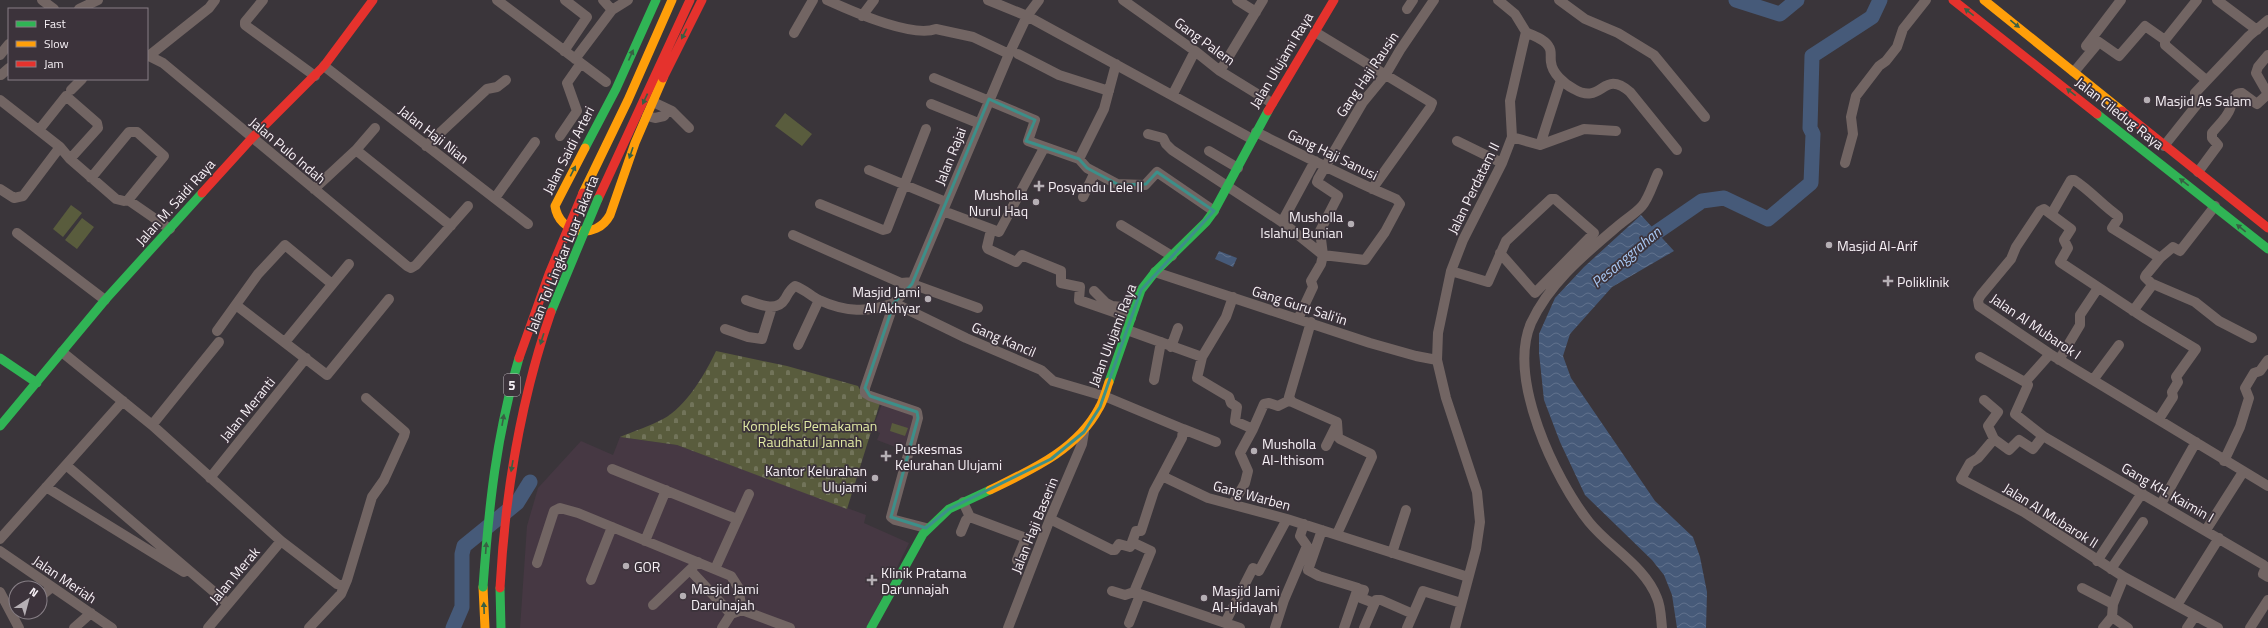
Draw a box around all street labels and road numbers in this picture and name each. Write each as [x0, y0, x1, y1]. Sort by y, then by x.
street label: Jalan Ulujami Raya [1244, 8, 1318, 112]
street label: Gang Palem [1170, 12, 1240, 70]
street label: Gang Haji Rausin [1331, 27, 1403, 121]
street label: Jalan Ciledug Raya [2071, 72, 2169, 154]
street label: Jalan Haji Nian [394, 100, 474, 168]
street label: Jalan Saidi Arteri [537, 102, 599, 198]
street label: Jalan Pulo Indah [245, 112, 331, 188]
street label: Gang Haji Sanusi [1284, 123, 1382, 185]
street label: Jalan Rajai [929, 124, 971, 188]
street label: Jalan Perdatam II [1442, 138, 1504, 238]
street label: Jalan M. Saidi Raya [130, 154, 220, 250]
street label: Jalan Tol Lingkar Luar Jakarta [521, 172, 603, 336]
street label: Jalan Ulujami Raya [1083, 280, 1141, 390]
street label: Gang Guru Sali'in [1250, 280, 1350, 330]
street label: Jalan Al Mubarok I [1986, 288, 2086, 364]
street label: Gang Kancil [968, 316, 1040, 362]
street label: Jalan Meranti [214, 372, 280, 446]
road number: 5 [504, 374, 520, 396]
street label: Gang KH. Kaimin I [2118, 457, 2218, 527]
street label: Jalan Haji Baserin [1005, 474, 1063, 576]
street label: Gang Warben [1211, 475, 1293, 515]
street label: Jalan Al Mubarok II [1999, 477, 2103, 553]
street label: Jalan Merak [204, 542, 264, 608]
street label: Jalan Meriah [29, 550, 101, 608]

